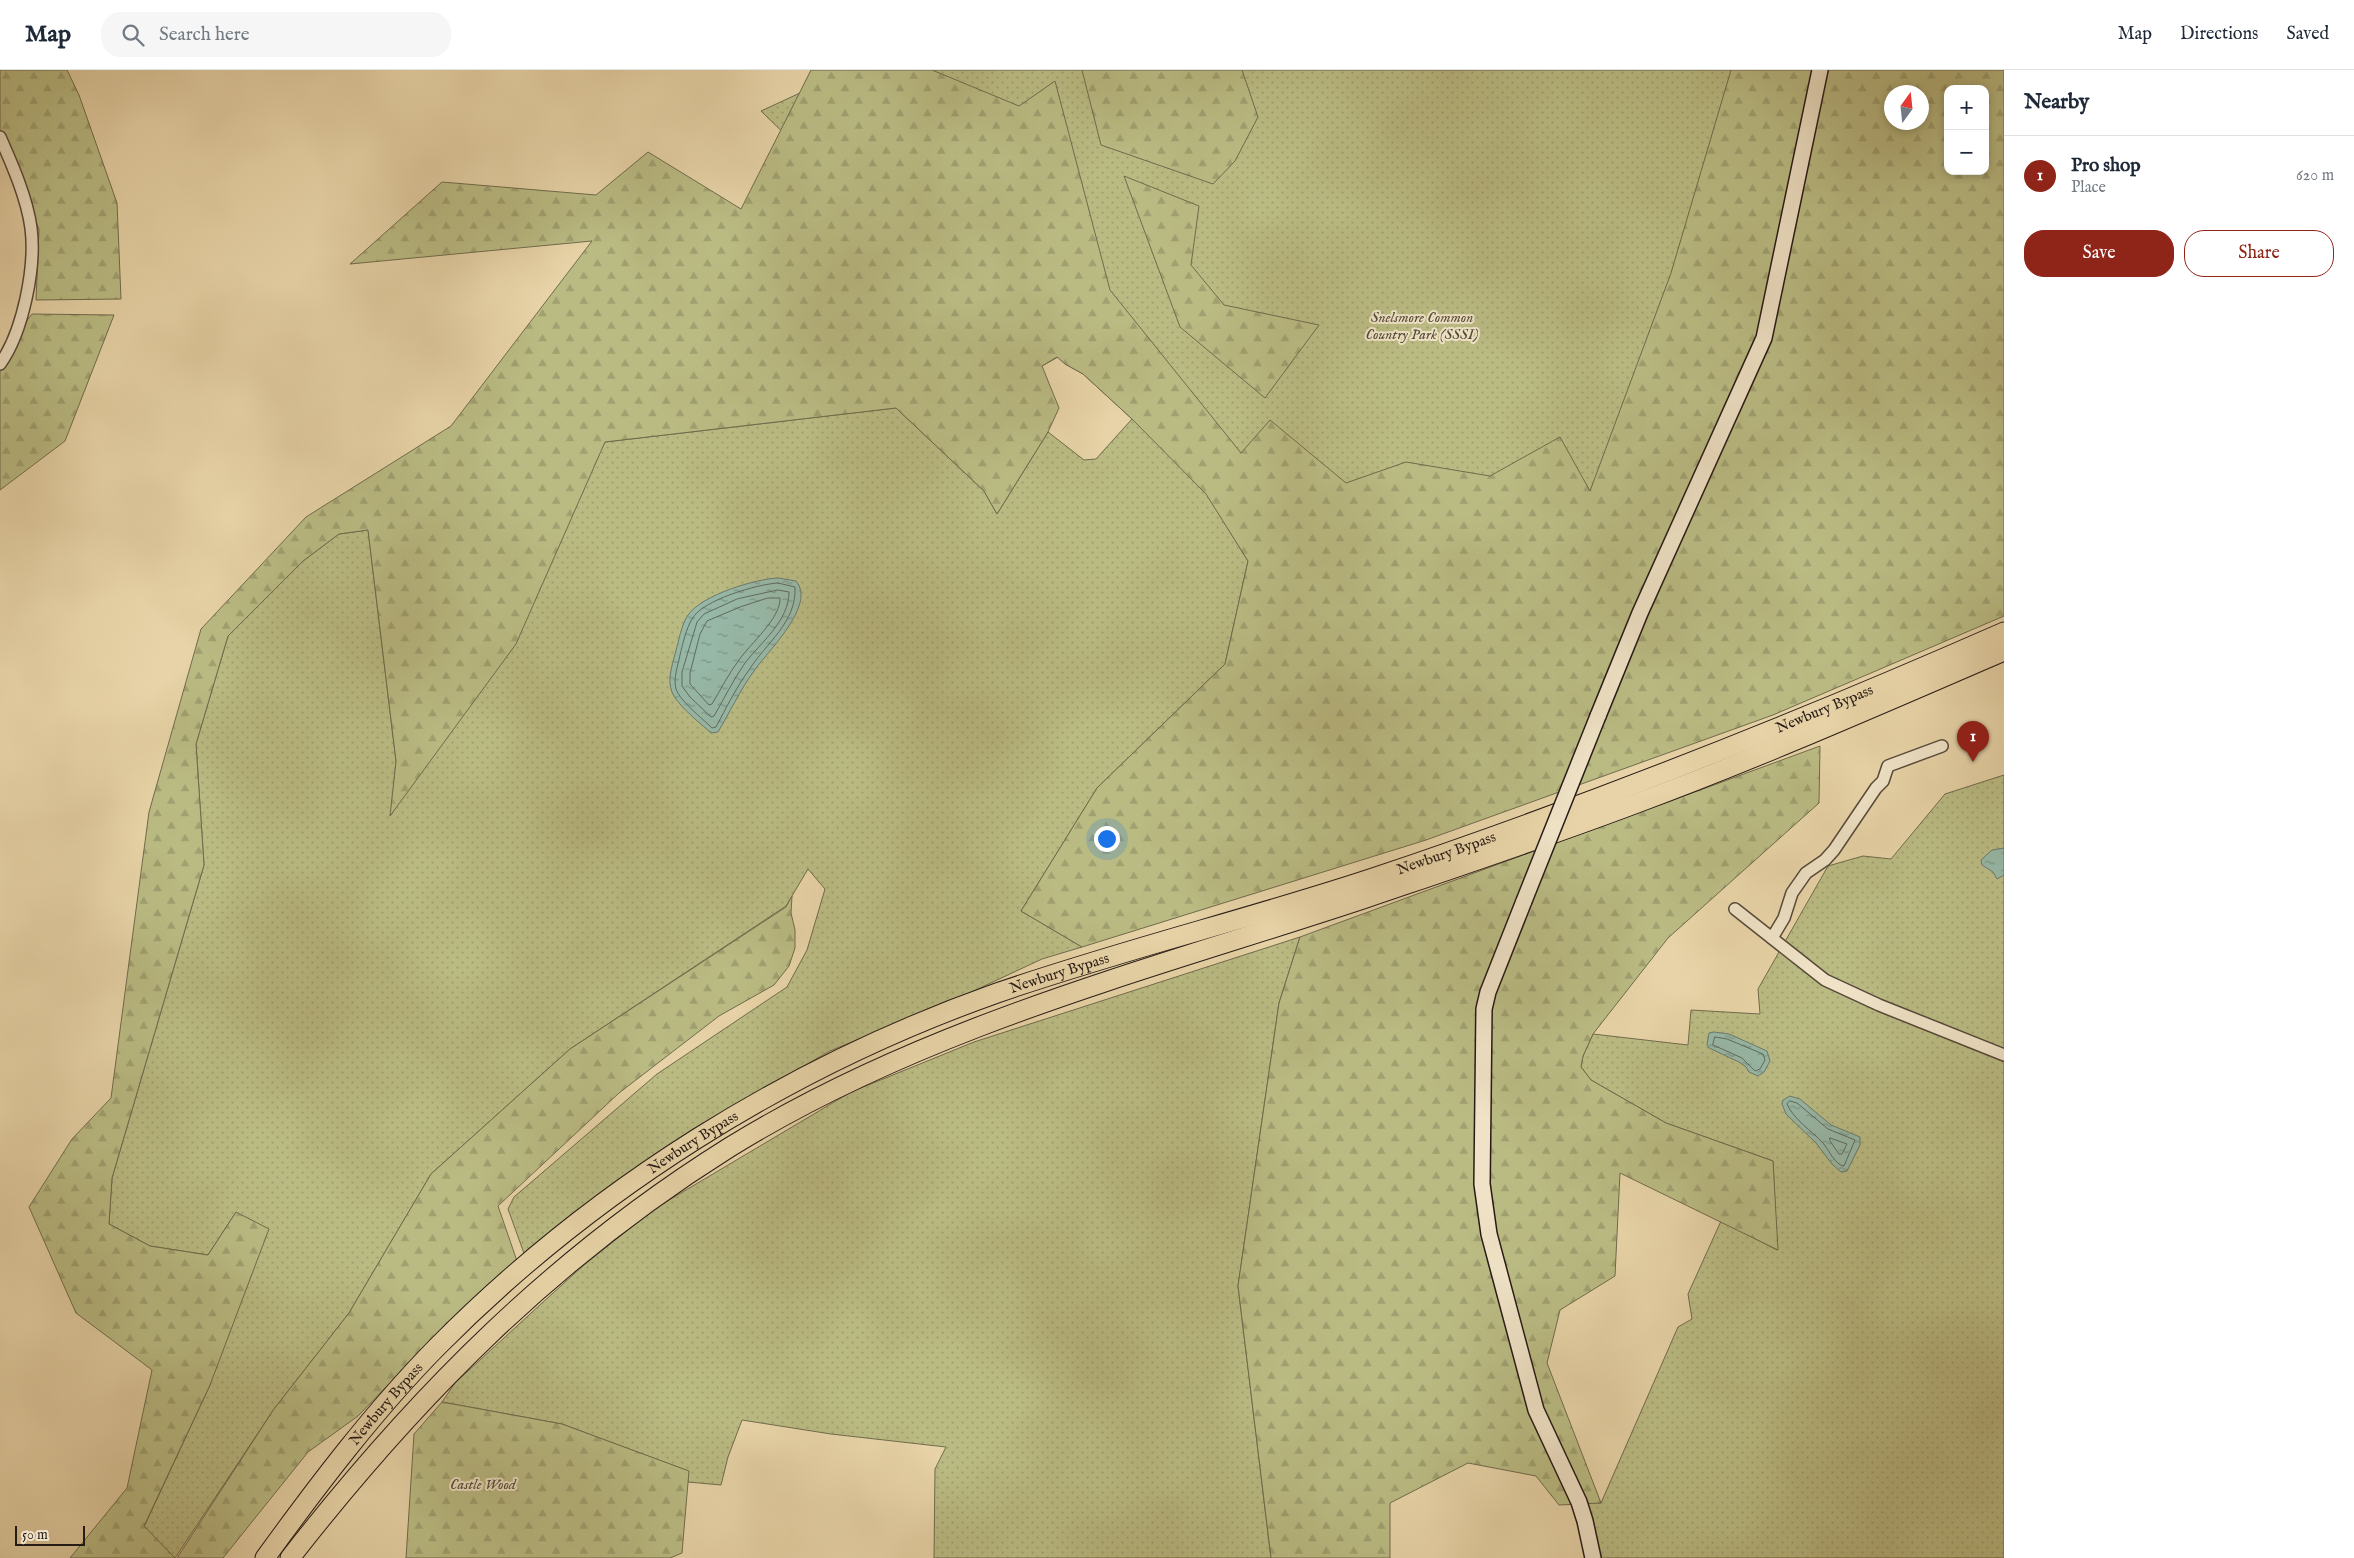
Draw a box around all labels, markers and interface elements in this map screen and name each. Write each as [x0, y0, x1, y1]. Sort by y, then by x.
search box [101, 12, 451, 57]
text: Map [25, 19, 71, 50]
icon: search [119, 21, 147, 49]
text: Search here [159, 23, 250, 47]
text: Map [2118, 23, 2152, 46]
text: Directions [2180, 23, 2258, 46]
text: Saved [2286, 23, 2329, 46]
north arrow [1884, 85, 1929, 130]
map controls [1944, 85, 1989, 175]
button: + [1944, 85, 1989, 130]
text: Nearby [2024, 89, 2089, 116]
button: − [1944, 130, 1989, 175]
text: Pro shop [2071, 154, 2141, 178]
text: 1 [2037, 166, 2043, 186]
text: 620 m [2296, 166, 2334, 186]
text: Place [2071, 178, 2106, 198]
button: Save [2024, 230, 2174, 277]
button: Share [2184, 230, 2334, 277]
park label: Snelsmore Common Country Park (SSSI) [1365, 308, 1479, 344]
street label: Newbury Bypass [1773, 680, 1876, 737]
pin: 1 [1957, 721, 1989, 762]
your location [1094, 826, 1120, 852]
street label: Newbury Bypass [1394, 827, 1498, 879]
street label: Newbury Bypass [1007, 948, 1111, 998]
street label: Newbury Bypass [644, 1106, 742, 1178]
street label: Newbury Bypass [345, 1358, 427, 1449]
park label: Castle Wood [450, 1475, 517, 1494]
scale bar [15, 1523, 85, 1546]
text: 50 m [22, 1526, 48, 1544]

